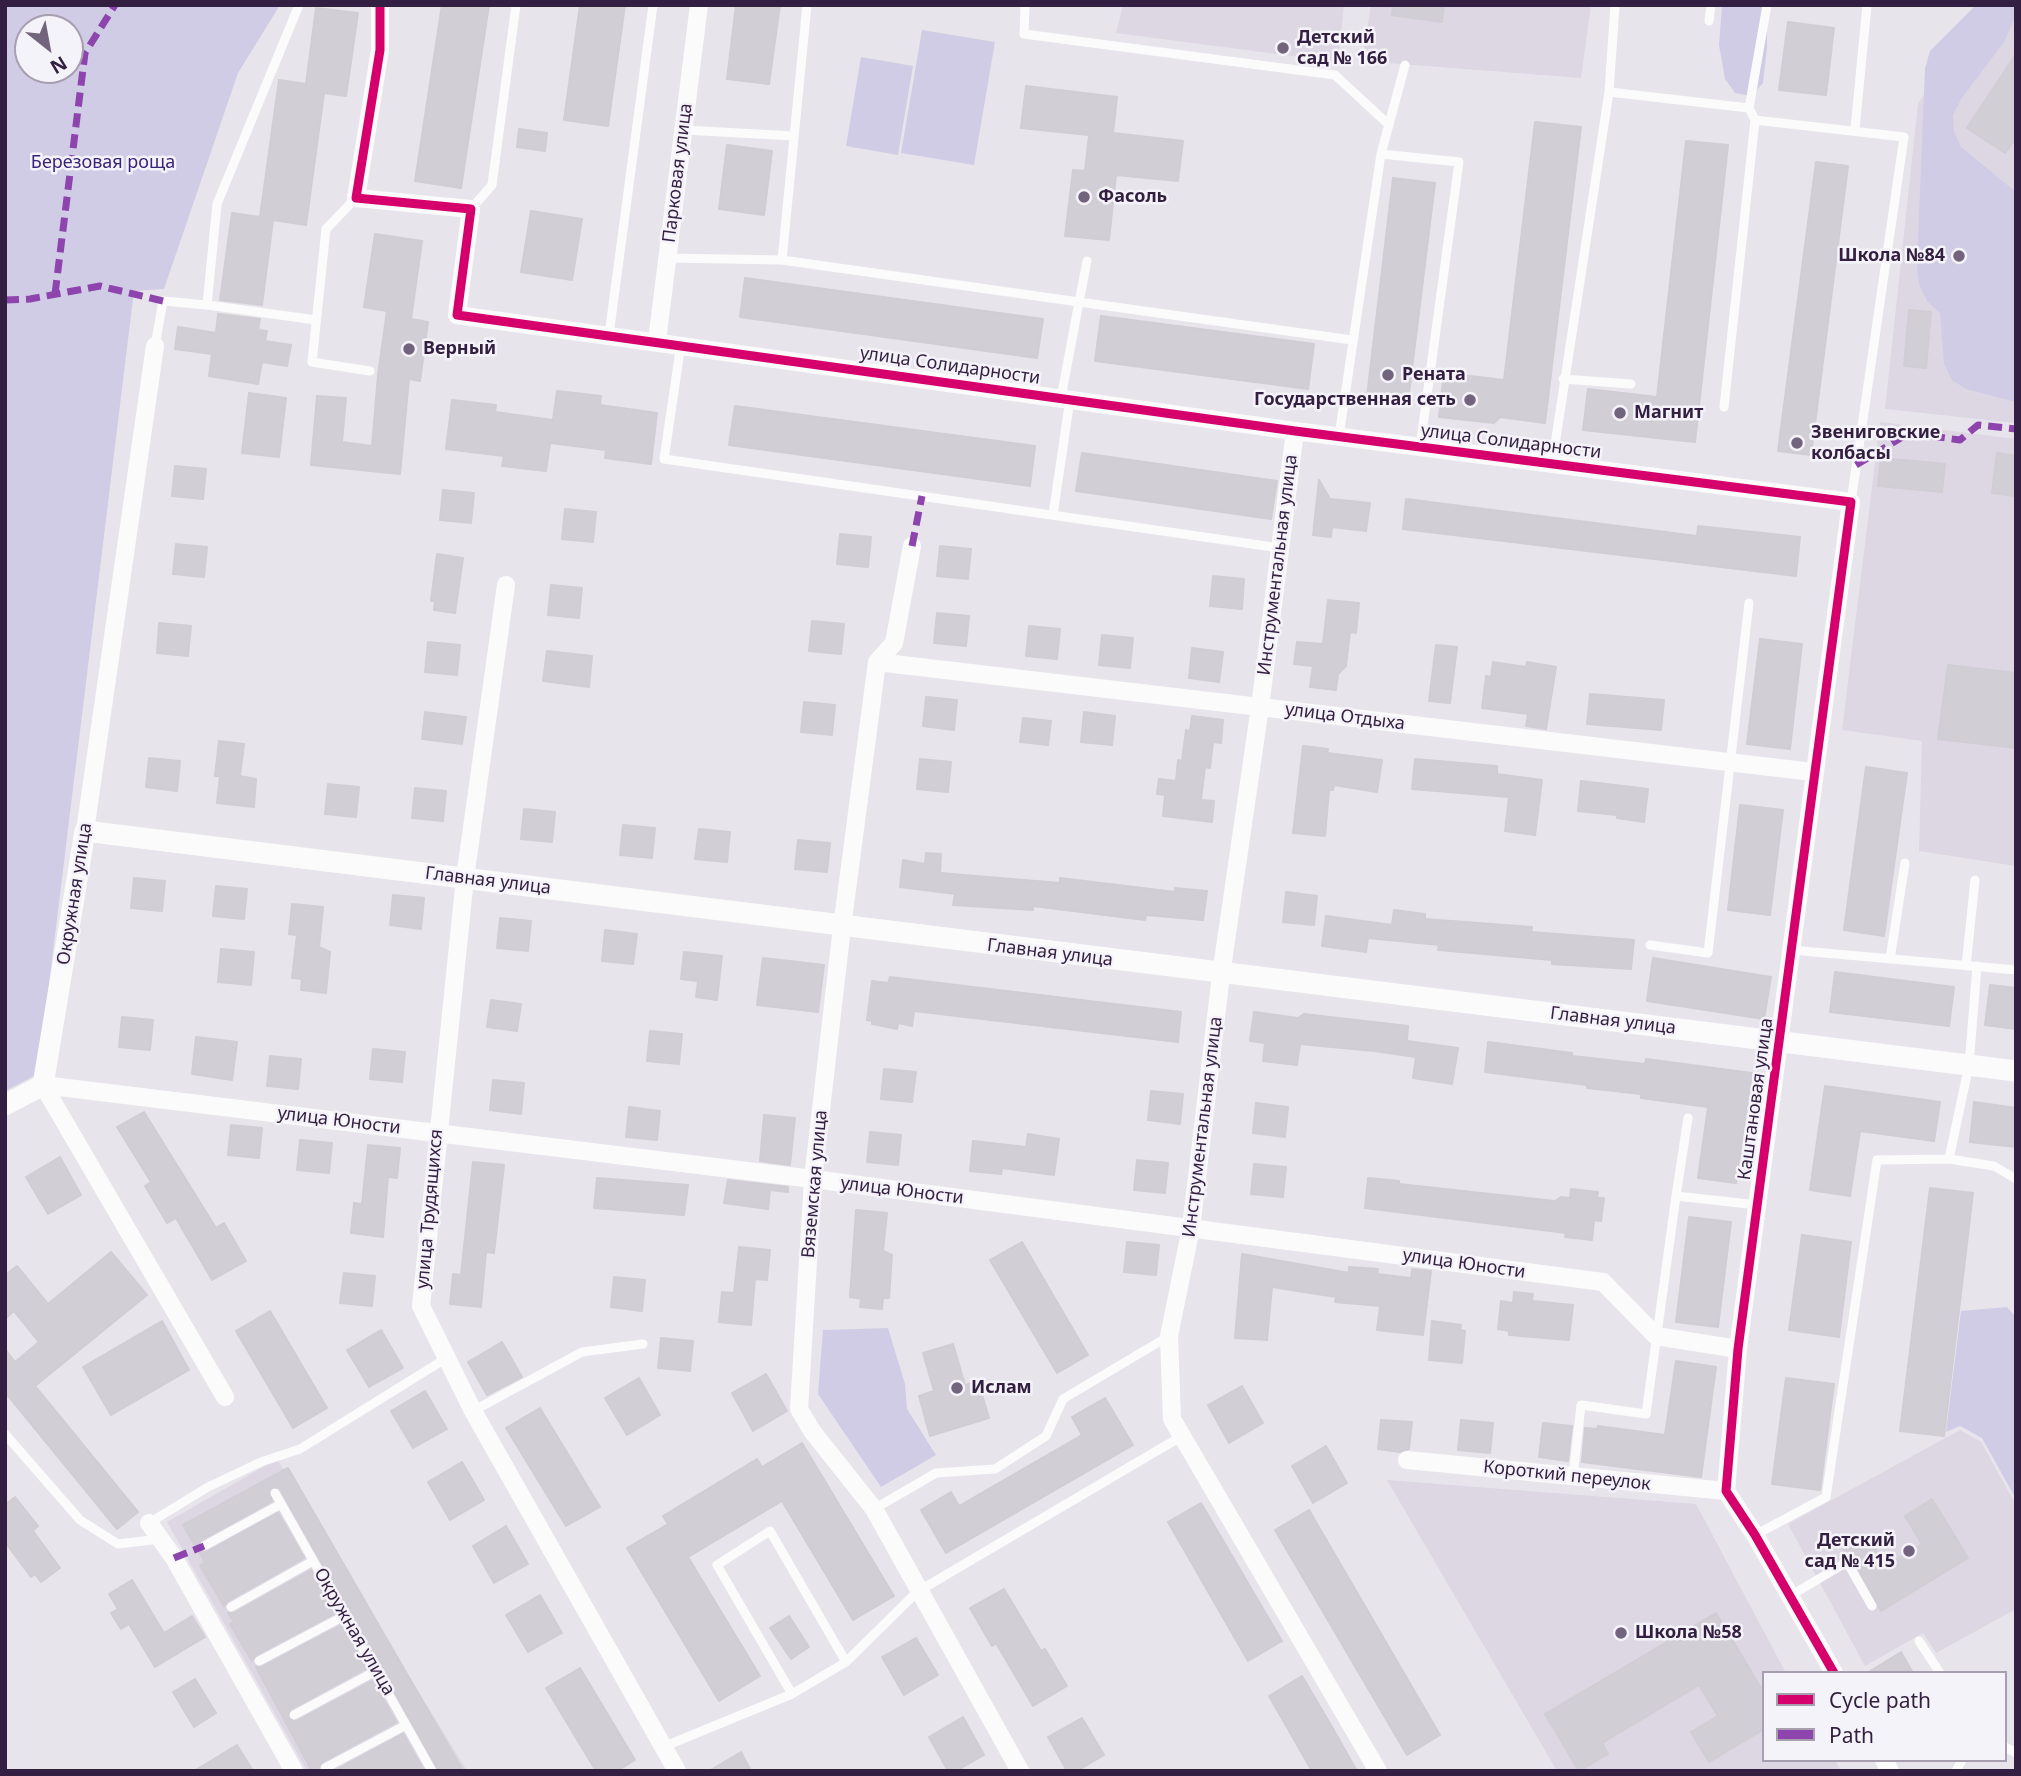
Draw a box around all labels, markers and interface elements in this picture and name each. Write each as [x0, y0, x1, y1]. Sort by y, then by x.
north arrow [14, 14, 84, 84]
place label: Детский сад № 166 [1297, 27, 1387, 70]
marker: Детский сад № 166 [1275, 40, 1291, 56]
text: N [45, 50, 72, 80]
street label: Парковая улица [659, 102, 697, 244]
park label: Березовая роща [31, 152, 175, 174]
place label: Фасоль [1098, 186, 1167, 208]
marker: Фасоль [1076, 189, 1092, 205]
place label: Школа №84 [1838, 245, 1945, 267]
marker: Школа №84 [1951, 248, 1967, 264]
place label: Верный [423, 338, 496, 360]
marker: Верный [401, 341, 417, 357]
street label: улица Солидарности [859, 343, 1041, 389]
place label: Рената [1402, 364, 1466, 386]
marker: Рената [1380, 367, 1396, 383]
place label: Государственная сеть [1254, 389, 1456, 411]
marker: Государственная сеть [1462, 392, 1478, 408]
place label: Магнит [1634, 402, 1703, 424]
marker: Магнит [1612, 405, 1628, 421]
street label: улица Солидарности [1420, 420, 1602, 464]
place label: Звениговские колбасы [1811, 422, 1940, 464]
marker: Звениговские колбасы [1789, 435, 1805, 451]
street label: Инструментальная улица [1254, 453, 1302, 677]
street label: улица Отдыха [1284, 699, 1406, 735]
street label: Окружная улица [53, 821, 97, 967]
street label: Главная улица [424, 863, 552, 899]
street label: Главная улица [986, 935, 1114, 971]
street label: Главная улица [1549, 1003, 1677, 1039]
street label: Инструментальная улица [1179, 1015, 1227, 1239]
street label: Каштановая улица [1734, 1017, 1778, 1181]
street label: улица Юности [276, 1103, 402, 1139]
street label: Вяземская улица [798, 1109, 832, 1259]
street label: улица Трудящихся [412, 1128, 448, 1290]
street label: улица Юности [839, 1173, 965, 1209]
street label: улица Юности [1401, 1245, 1527, 1283]
place label: Ислам [971, 1377, 1032, 1399]
marker: Ислам [949, 1380, 965, 1396]
street label: Короткий переулок [1482, 1456, 1652, 1496]
place label: Детский сад № 415 [1805, 1530, 1895, 1572]
marker: Детский сад № 415 [1901, 1543, 1917, 1559]
street label: Окружная улица [309, 1564, 399, 1700]
place label: Школа №58 [1635, 1622, 1742, 1644]
marker: Школа №58 [1613, 1625, 1629, 1641]
legend [1762, 1671, 2007, 1762]
text: Cycle path [1829, 1686, 1931, 1714]
text: Path [1829, 1721, 1874, 1749]

